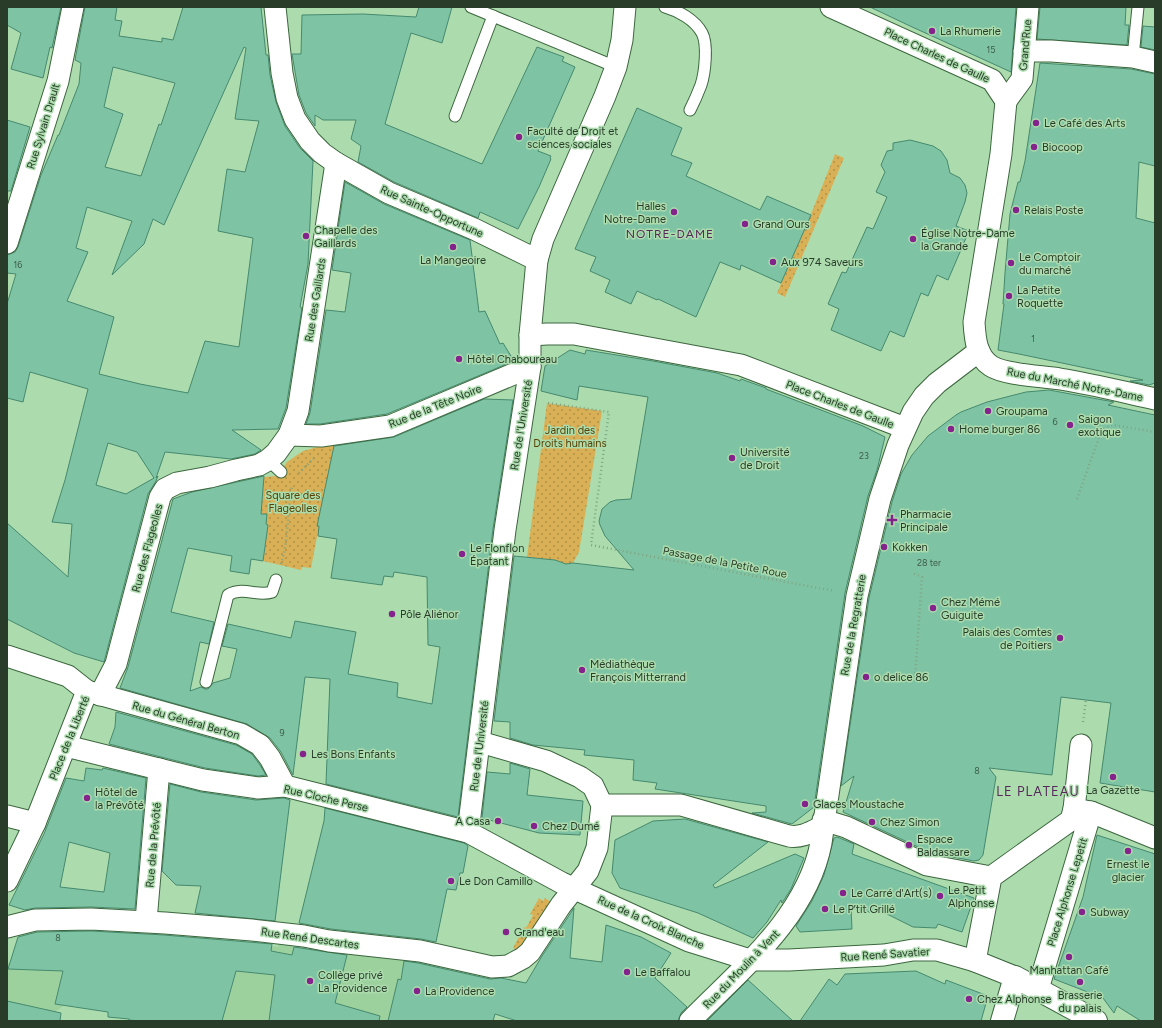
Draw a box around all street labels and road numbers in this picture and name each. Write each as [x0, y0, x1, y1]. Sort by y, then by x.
street label: Grand'Rue [1017, 19, 1034, 71]
street label: Place Charles de Gaulle [882, 25, 992, 86]
street label: Rue Sylvain Drault [24, 82, 63, 171]
street label: Rue Sainte-Opportune [378, 183, 485, 240]
street label: Rue des Gaillards [302, 257, 329, 343]
street label: Rue du Marché Notre-Dame [1006, 365, 1144, 404]
street label: Place Charles de Gaulle [784, 378, 896, 431]
street label: Rue de l'Université [508, 379, 535, 471]
street label: Rue de la Tête Noire [387, 382, 484, 431]
street label: Rue des Flageolles [129, 503, 166, 594]
street label: Passage de la Petite Roue [662, 544, 788, 581]
street label: Rue de la Regratterie [838, 573, 869, 677]
street label: Place de la Liberté [47, 694, 92, 782]
street label: Rue du Général Berton [131, 699, 241, 742]
street label: Rue de l'Université [467, 700, 492, 792]
street label: Rue Cloche Perse [282, 782, 369, 815]
street label: Rue de la Prévôté [143, 802, 164, 888]
street label: Place Alphonse Lepetit [1045, 836, 1090, 948]
street label: Rue de la Croix Blanche [596, 893, 706, 952]
street label: Rue René Descartes [260, 925, 360, 952]
street label: Rue du Moulin à Vent [700, 927, 782, 1011]
street label: Rue René Savatier [840, 945, 930, 964]

